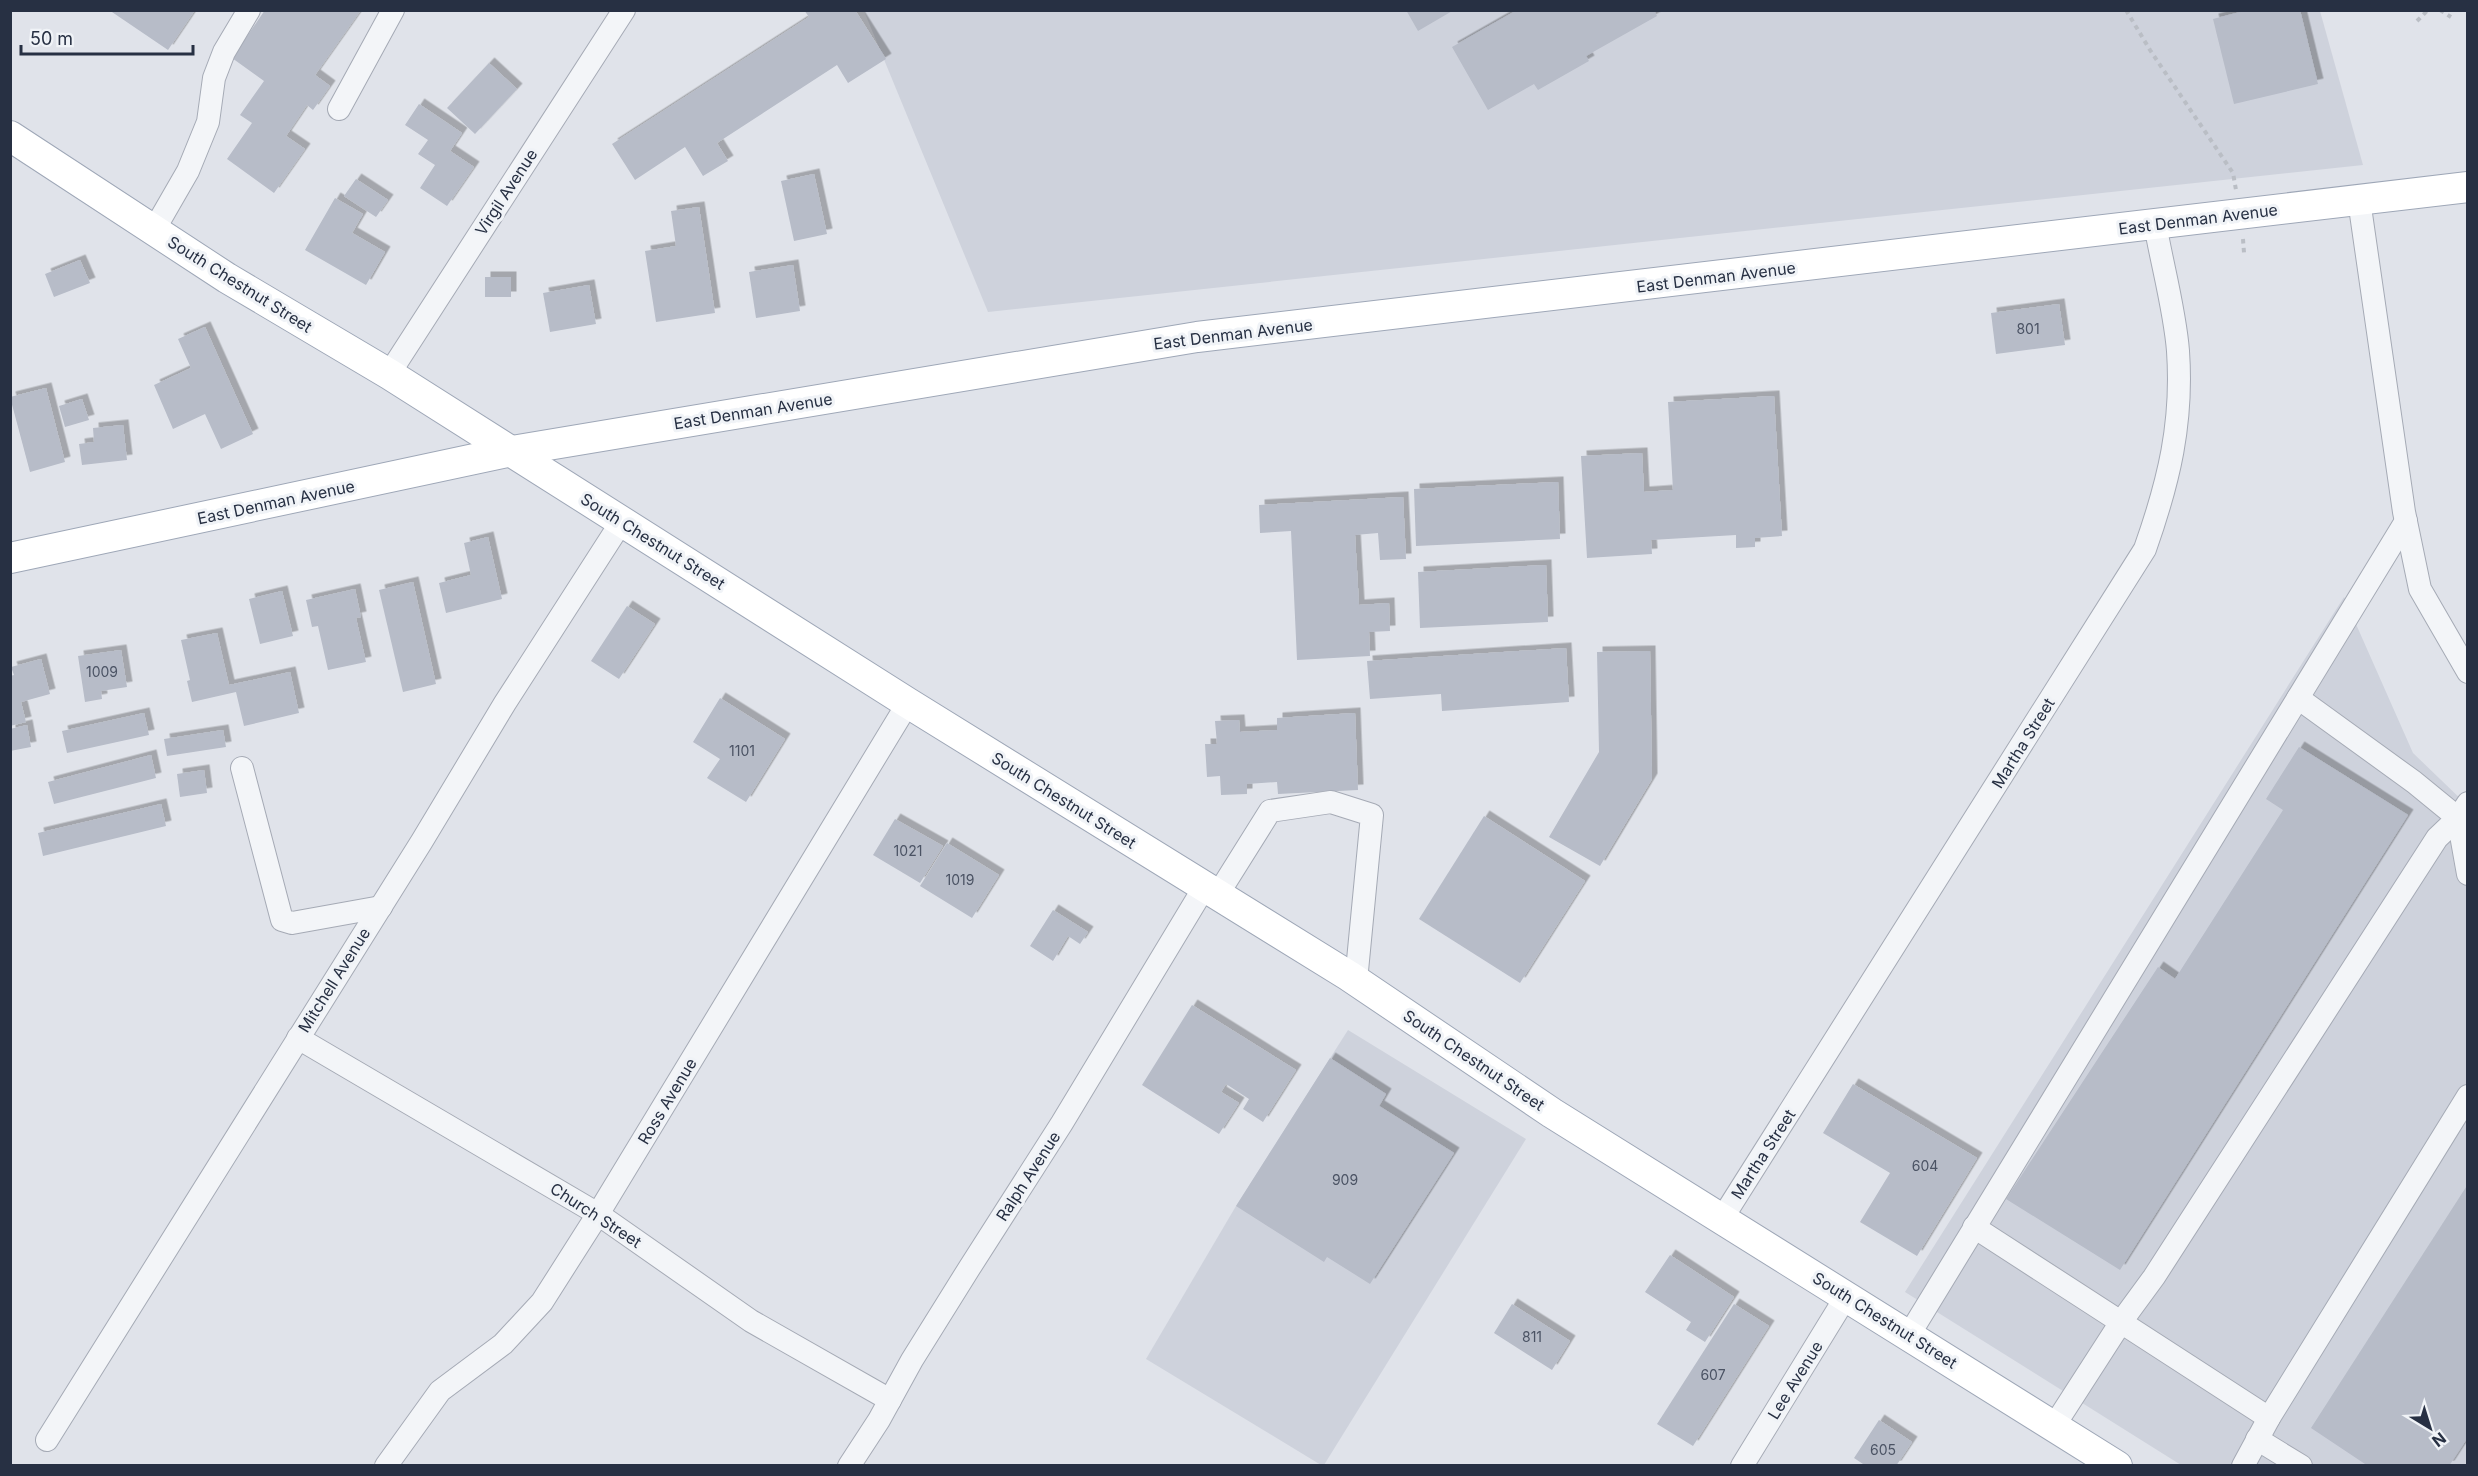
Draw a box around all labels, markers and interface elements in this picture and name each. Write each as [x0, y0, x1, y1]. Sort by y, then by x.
scale bar [21, 18, 194, 56]
text: 50 m [30, 28, 73, 49]
street label: Virgil Avenue [471, 145, 541, 239]
street label: East Denman Avenue [2117, 199, 2279, 239]
street label: South Chestnut Street [164, 231, 316, 337]
street label: East Denman Avenue [1635, 257, 1797, 297]
street label: East Denman Avenue [1152, 314, 1314, 354]
house number: 801 [2016, 320, 2040, 337]
street label: East Denman Avenue [672, 389, 834, 433]
street label: East Denman Avenue [196, 476, 356, 528]
street label: South Chestnut Street [577, 488, 729, 594]
house number: 1009 [86, 663, 118, 680]
street label: Martha Street [1987, 694, 2059, 792]
house number: 1101 [729, 742, 755, 759]
street label: South Chestnut Street [988, 747, 1140, 853]
house number: 1021 [894, 842, 922, 859]
house number: 1019 [946, 871, 974, 888]
street label: Mitchell Avenue [294, 924, 374, 1036]
street label: South Chestnut Street [1399, 1005, 1549, 1115]
street label: Ross Avenue [633, 1054, 701, 1148]
street label: Martha Street [1727, 1105, 1799, 1203]
street label: Ralph Avenue [992, 1127, 1064, 1225]
house number: 604 [1912, 1157, 1938, 1174]
house number: 909 [1332, 1171, 1358, 1188]
street label: Church Street [547, 1178, 645, 1252]
street label: South Chestnut Street [1809, 1267, 1961, 1373]
house number: 811 [1522, 1328, 1542, 1345]
street label: Lee Avenue [1763, 1337, 1827, 1423]
house number: 607 [1700, 1366, 1726, 1383]
north arrow [2400, 1398, 2460, 1458]
text: N [2428, 1428, 2450, 1451]
house number: 605 [1870, 1441, 1896, 1458]

